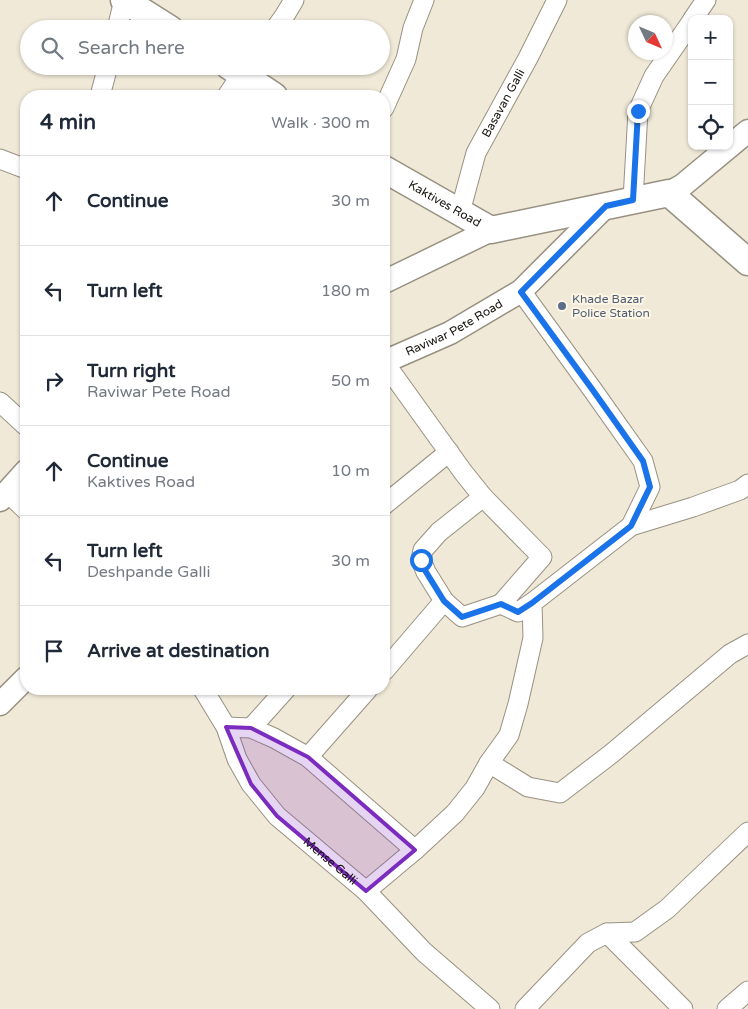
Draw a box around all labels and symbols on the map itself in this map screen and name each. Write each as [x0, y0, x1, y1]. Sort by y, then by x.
north arrow [628, 15, 673, 60]
street label: Basavan Galli [479, 67, 528, 140]
route end [627, 100, 650, 123]
street label: Kaktives Road [406, 178, 483, 230]
place label: Khade Bazar Police Station [572, 292, 650, 320]
street label: Raviwar Pete Road [403, 297, 505, 359]
marker: Khade Bazar Police Station [556, 300, 568, 312]
route start [410, 549, 433, 572]
street label: Mense Galli [301, 834, 360, 888]

